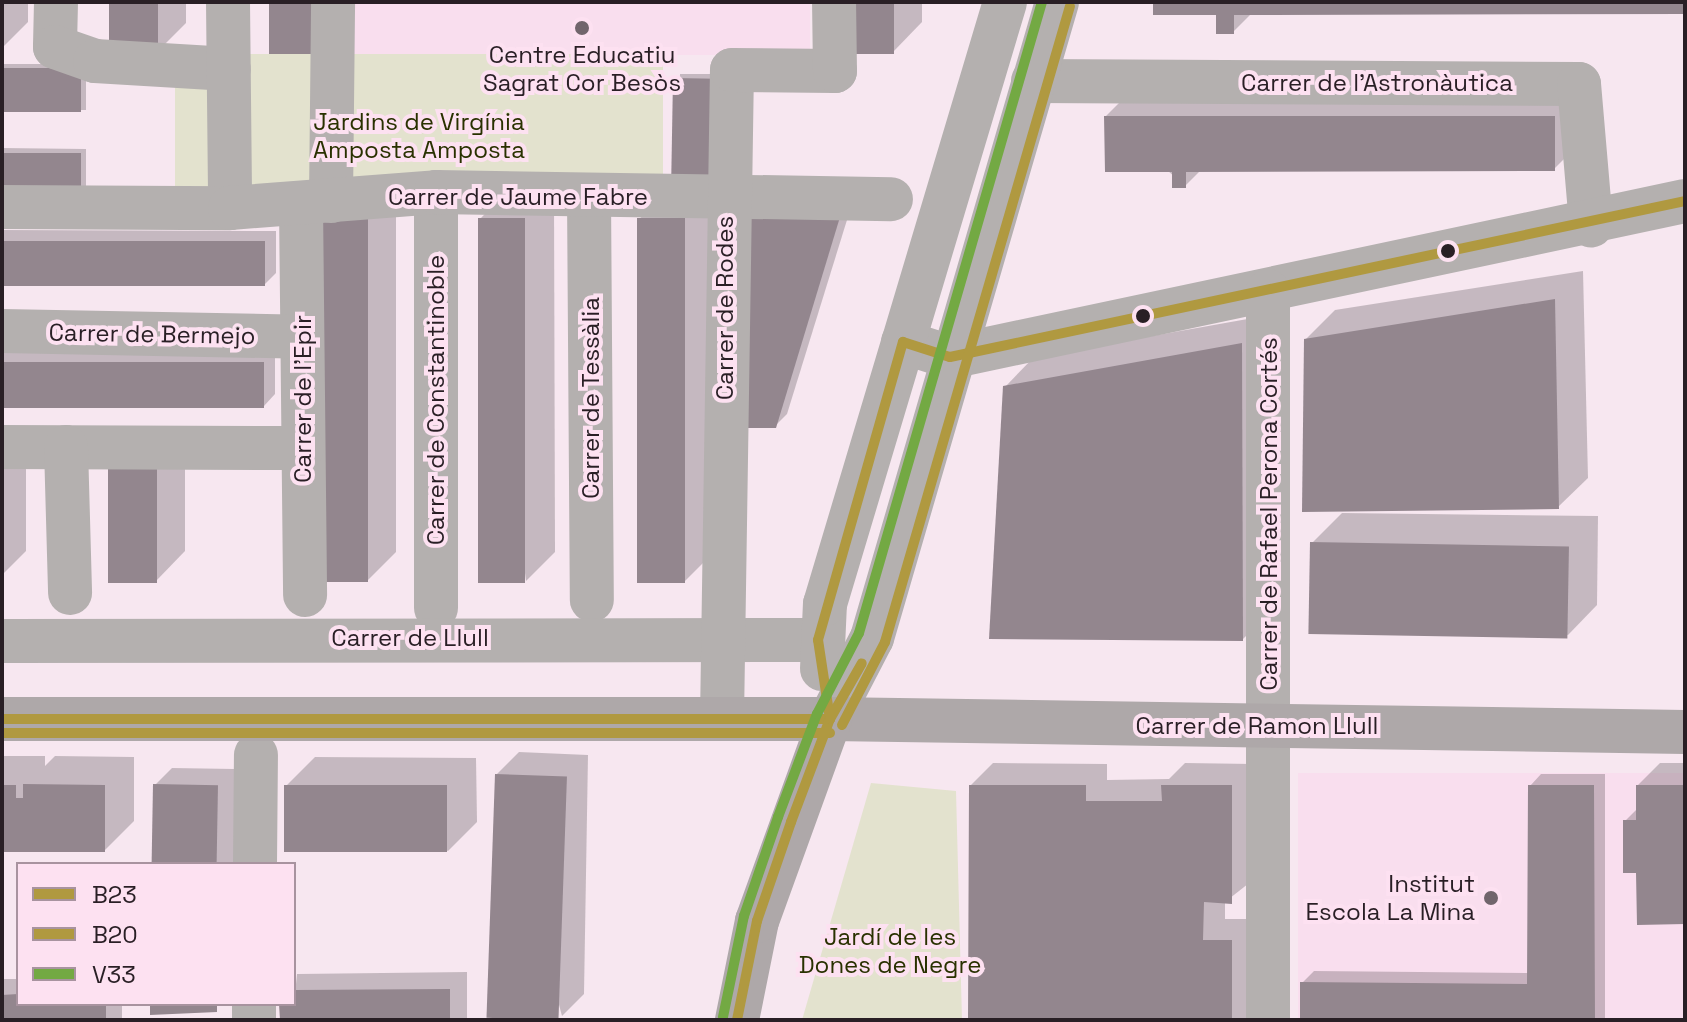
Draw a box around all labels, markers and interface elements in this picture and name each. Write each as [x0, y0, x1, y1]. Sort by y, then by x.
marker: Centre Educatiu Sagrat Cor Besòs [573, 19, 591, 37]
place label: Centre Educatiu Sagrat Cor Besòs [483, 41, 681, 97]
street label: Carrer de l'Astronàutica [1241, 69, 1513, 97]
park label: Jardins de Virgínia Amposta Amposta [313, 108, 525, 164]
street label: Carrer de Jaume Fabre [388, 183, 648, 211]
street label: Carrer de Rodes [711, 216, 739, 400]
unlabelled marker [1440, 243, 1456, 259]
street label: Carrer de Constantinoble [422, 255, 450, 545]
street label: Carrer de Tessàlia [577, 297, 605, 499]
unlabelled marker [1135, 308, 1151, 324]
street label: Carrer de l'Epir [289, 315, 317, 483]
street label: Carrer de Bermejo [48, 318, 256, 350]
street label: Carrer de Rafael Perona Cortés [1255, 337, 1283, 691]
street label: Carrer de Llull [331, 624, 489, 652]
street label: Carrer de Ramon Llull [1136, 712, 1378, 740]
legend [16, 862, 296, 1006]
place label: Institut Escola La Mina [1306, 870, 1475, 926]
text: B23 [92, 879, 137, 910]
marker: Institut Escola La Mina [1482, 889, 1500, 907]
text: B20 [92, 919, 138, 950]
park label: Jardí de les Dones de Negre [799, 923, 981, 979]
text: V33 [92, 959, 136, 990]

